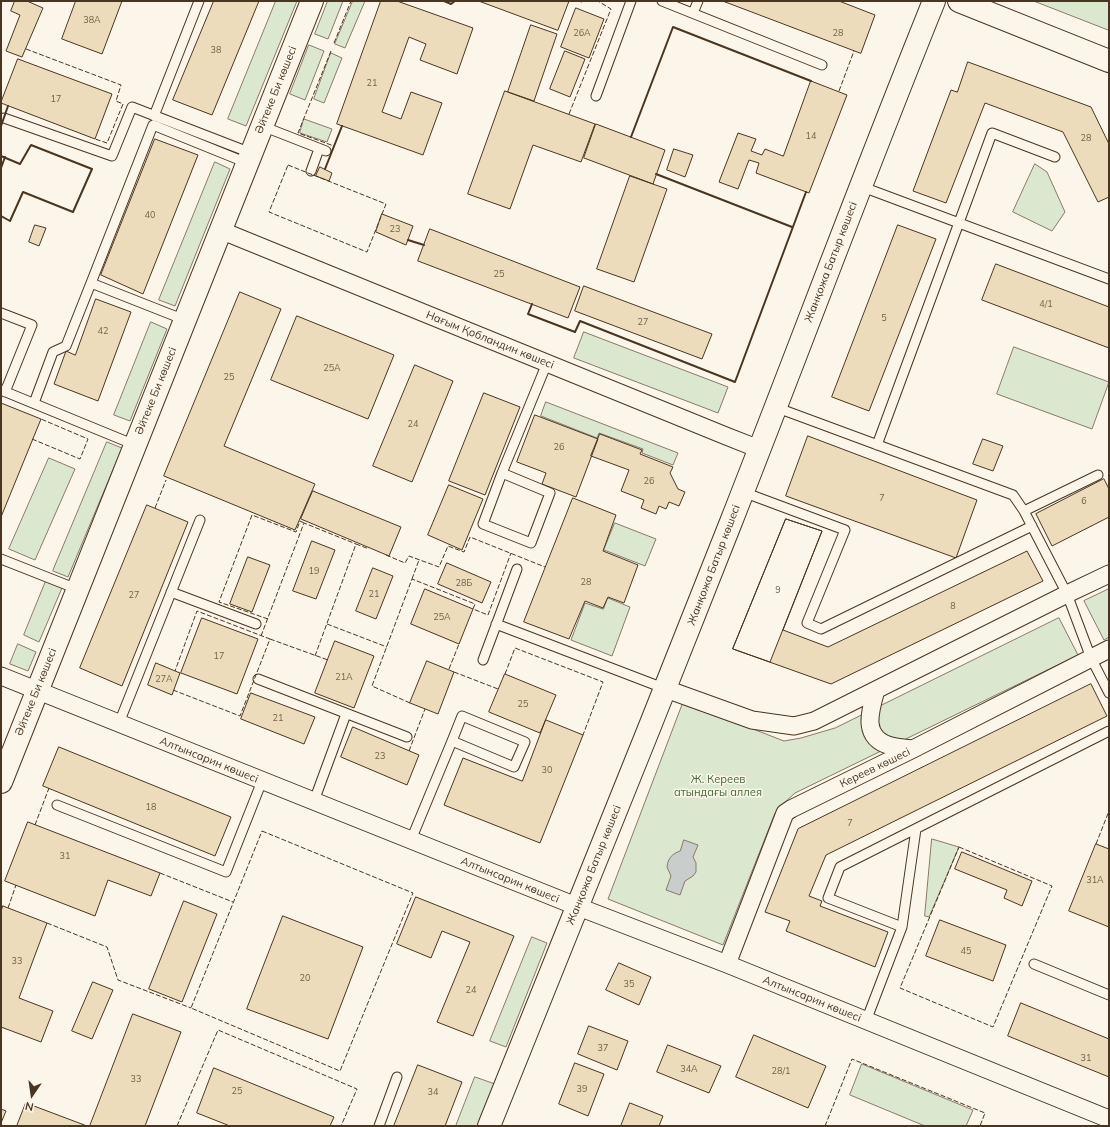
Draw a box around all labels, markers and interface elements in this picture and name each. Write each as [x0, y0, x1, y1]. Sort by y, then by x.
house number: 38А [83, 15, 101, 25]
house number: 26А [573, 28, 591, 38]
house number: 28 [833, 28, 843, 38]
street label: Әйтеке Би көшесі [252, 44, 300, 136]
house number: 38 [211, 45, 221, 55]
house number: 21 [367, 78, 377, 88]
house number: 17 [51, 94, 61, 104]
house number: 14 [806, 131, 816, 141]
house number: 28 [1081, 133, 1091, 143]
street label: Жанқожа Батыр көшесі [802, 200, 860, 324]
house number: 40 [145, 210, 155, 220]
house number: 23 [390, 224, 400, 234]
house number: 25 [494, 269, 504, 279]
house number: 4/1 [1039, 299, 1053, 309]
street label: Нағым Қобландин көшесі [424, 308, 556, 372]
house number: 5 [881, 313, 887, 323]
house number: 27 [638, 317, 648, 327]
house number: 42 [98, 326, 108, 336]
street label: Әйтеке Би көшесі [132, 345, 180, 437]
house number: 25А [323, 363, 341, 373]
house number: 25 [224, 372, 234, 382]
house number: 24 [408, 419, 418, 429]
house number: 26 [554, 442, 564, 452]
house number: 26 [644, 476, 654, 486]
house number: 7 [879, 493, 885, 503]
house number: 6 [1081, 496, 1087, 506]
street label: Жанқожа Батыр көшесі [685, 503, 743, 627]
house number: 19 [309, 566, 319, 576]
house number: 28 [581, 577, 591, 587]
house number: 28Б [456, 578, 472, 588]
house number: 9 [775, 585, 781, 595]
house number: 21 [369, 589, 379, 599]
house number: 27 [129, 590, 139, 600]
house number: 8 [950, 601, 956, 611]
house number: 25А [433, 612, 451, 622]
street label: Әйтеке Би көшесі [12, 646, 60, 738]
house number: 17 [214, 651, 224, 661]
house number: 21А [335, 672, 353, 682]
house number: 27А [155, 674, 173, 684]
house number: 25 [518, 699, 528, 709]
house number: 21 [273, 713, 283, 723]
street label: Алтынсарин көшесі [158, 734, 260, 786]
street label: Кереев көшесі [838, 745, 912, 791]
house number: 23 [375, 751, 385, 761]
house number: 30 [542, 765, 552, 775]
park label: Ж. Кереев атындағы аллея [674, 773, 762, 799]
house number: 18 [146, 802, 156, 812]
street label: Жанқожа Батыр көшесі [564, 803, 624, 927]
house number: 7 [847, 818, 853, 828]
house number: 31 [60, 851, 70, 861]
street label: Алтынсарин көшесі [459, 854, 561, 906]
house number: 31А [1086, 875, 1104, 885]
house number: 45 [961, 946, 971, 956]
house number: 33 [12, 956, 22, 966]
house number: 20 [300, 973, 310, 983]
street label: Алтынсарин көшесі [761, 973, 863, 1025]
house number: 35 [624, 979, 634, 989]
house number: 24 [466, 985, 476, 995]
house number: 37 [598, 1043, 608, 1053]
house number: 31 [1081, 1053, 1091, 1063]
house number: 34А [680, 1064, 698, 1074]
house number: 28/1 [772, 1066, 790, 1076]
house number: 33 [131, 1074, 141, 1084]
north arrow [12, 1075, 52, 1115]
house number: 39 [577, 1084, 587, 1094]
house number: 25 [232, 1086, 242, 1096]
house number: 34 [428, 1087, 438, 1097]
text: N [24, 1099, 35, 1114]

